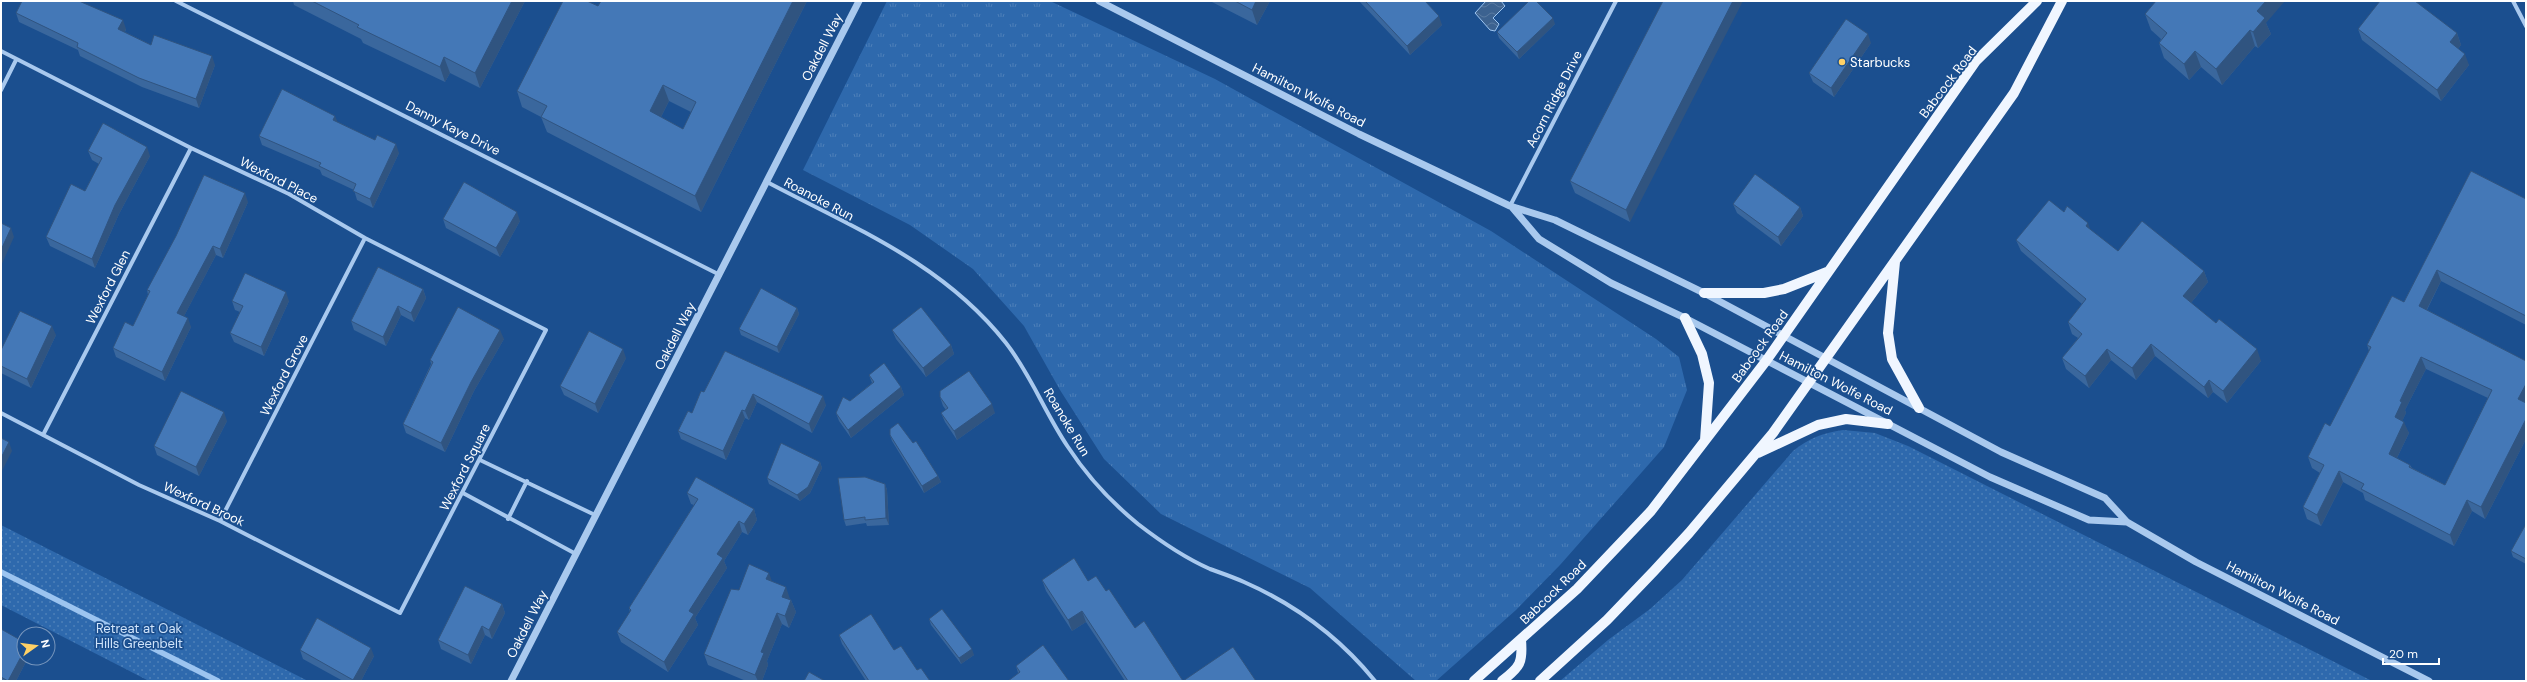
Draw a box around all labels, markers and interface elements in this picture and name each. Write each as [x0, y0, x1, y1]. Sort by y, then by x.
street label: Oakdell Way [798, 10, 846, 84]
street label: Babcock Road [1915, 43, 1981, 121]
street label: Acorn Ridge Drive [1522, 48, 1586, 150]
place label: Starbucks [1850, 54, 1910, 71]
marker: Starbucks [1837, 57, 1847, 67]
street label: Hamilton Wolfe Road [1250, 59, 1368, 131]
street label: Danny Kaye Drive [403, 97, 503, 159]
street label: Wexford Place [237, 153, 321, 207]
street label: Roanoke Run [781, 173, 857, 225]
street label: Wexford Glen [82, 247, 134, 327]
street label: Oakdell Way [651, 299, 699, 373]
street label: Babcock Road [1728, 306, 1792, 386]
street label: Wexford Grove [256, 331, 312, 419]
street label: Hamilton Wolfe Road [1777, 347, 1895, 419]
street label: Roanoke Run [1040, 385, 1094, 459]
street label: Wexford Square [436, 421, 494, 513]
street label: Wexford Brook [161, 478, 248, 530]
street label: Babcock Road [1516, 556, 1590, 628]
street label: Hamilton Wolfe Road [2224, 557, 2342, 629]
street label: Oakdell Way [503, 587, 551, 661]
park label: Retreat at Oak Hills Greenbelt [95, 620, 183, 652]
north arrow [16, 626, 56, 666]
text: N [38, 638, 53, 649]
scale bar [2383, 640, 2439, 666]
text: 20 m [2389, 646, 2418, 662]

